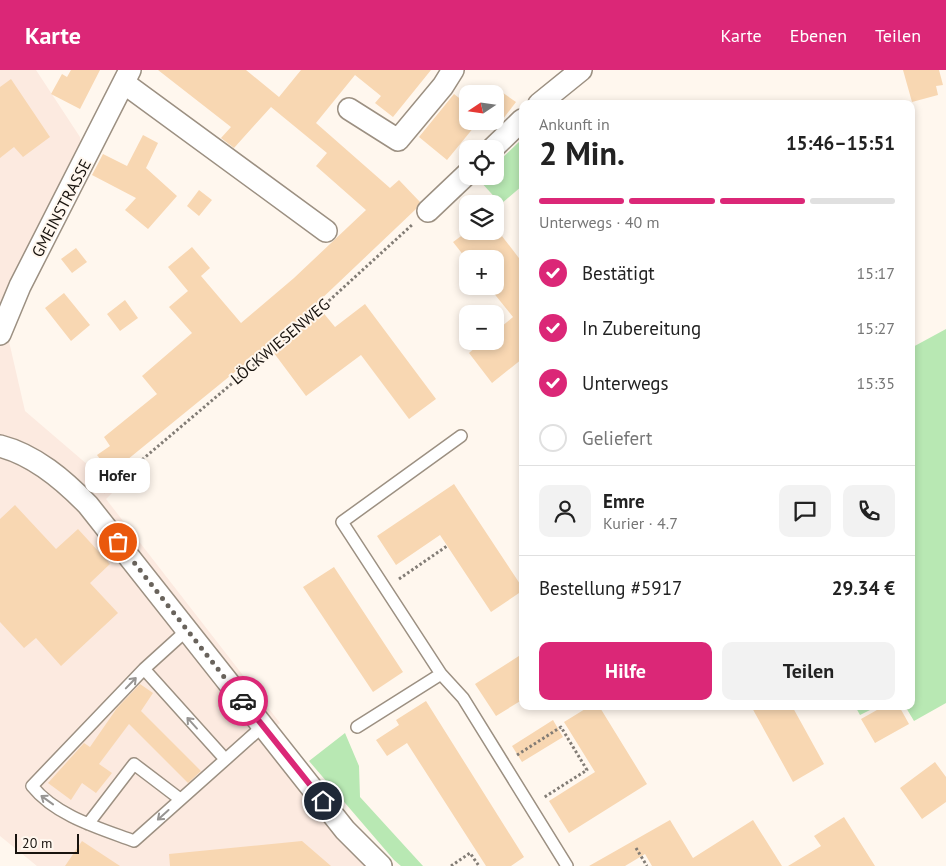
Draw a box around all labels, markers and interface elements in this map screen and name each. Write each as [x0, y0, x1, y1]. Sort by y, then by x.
text: Karte [25, 20, 81, 51]
text: Karte [721, 24, 762, 47]
text: Ebenen [790, 24, 847, 47]
text: Teilen [875, 24, 921, 47]
north arrow [459, 85, 504, 130]
map controls [459, 85, 504, 350]
text: Ankunft in [539, 114, 610, 134]
text: 15:46–15:51 [786, 131, 895, 155]
text: 2 Min. [539, 132, 625, 174]
button: locate [459, 140, 504, 185]
street label: GMEINSTRASSE [27, 156, 95, 260]
button: layers [459, 195, 504, 240]
text: Unterwegs · 40 m [539, 212, 659, 232]
button: + [459, 250, 504, 295]
icon: check [539, 259, 567, 287]
text: Bestätigt [582, 261, 655, 285]
text: 15:17 [857, 263, 895, 283]
street label: LÖCKWIESENWEG [226, 294, 334, 388]
button: − [459, 305, 504, 350]
icon: check [539, 314, 567, 342]
text: In Zubereitung [582, 316, 701, 340]
text: 15:27 [857, 318, 895, 338]
icon: check [539, 369, 567, 397]
text: Unterwegs [582, 371, 669, 395]
text: 15:35 [857, 373, 895, 393]
text: Geliefert [582, 426, 653, 450]
callout: Hofer [86, 457, 150, 492]
text: Hofer [99, 465, 136, 485]
button: person [539, 485, 591, 537]
button: chat [779, 485, 831, 537]
button: phone [843, 485, 895, 537]
text: Emre [603, 489, 645, 513]
text: Kurier · 4.7 [603, 513, 678, 533]
pin [97, 521, 139, 563]
icon: bag [104, 528, 132, 556]
text: Bestellung #5917 [539, 576, 682, 600]
text: 29.34 € [832, 576, 895, 600]
button: Hilfe [539, 642, 712, 700]
button: Teilen [722, 642, 895, 700]
one-way arrow [125, 676, 137, 689]
courier [218, 676, 268, 726]
icon: car [229, 687, 257, 715]
one-way arrow [187, 716, 198, 729]
pin [302, 780, 344, 822]
icon: home [309, 787, 337, 815]
one-way arrow [40, 795, 54, 805]
one-way arrow [156, 809, 169, 821]
scale bar [15, 831, 79, 854]
text: 20 m [22, 834, 52, 852]

